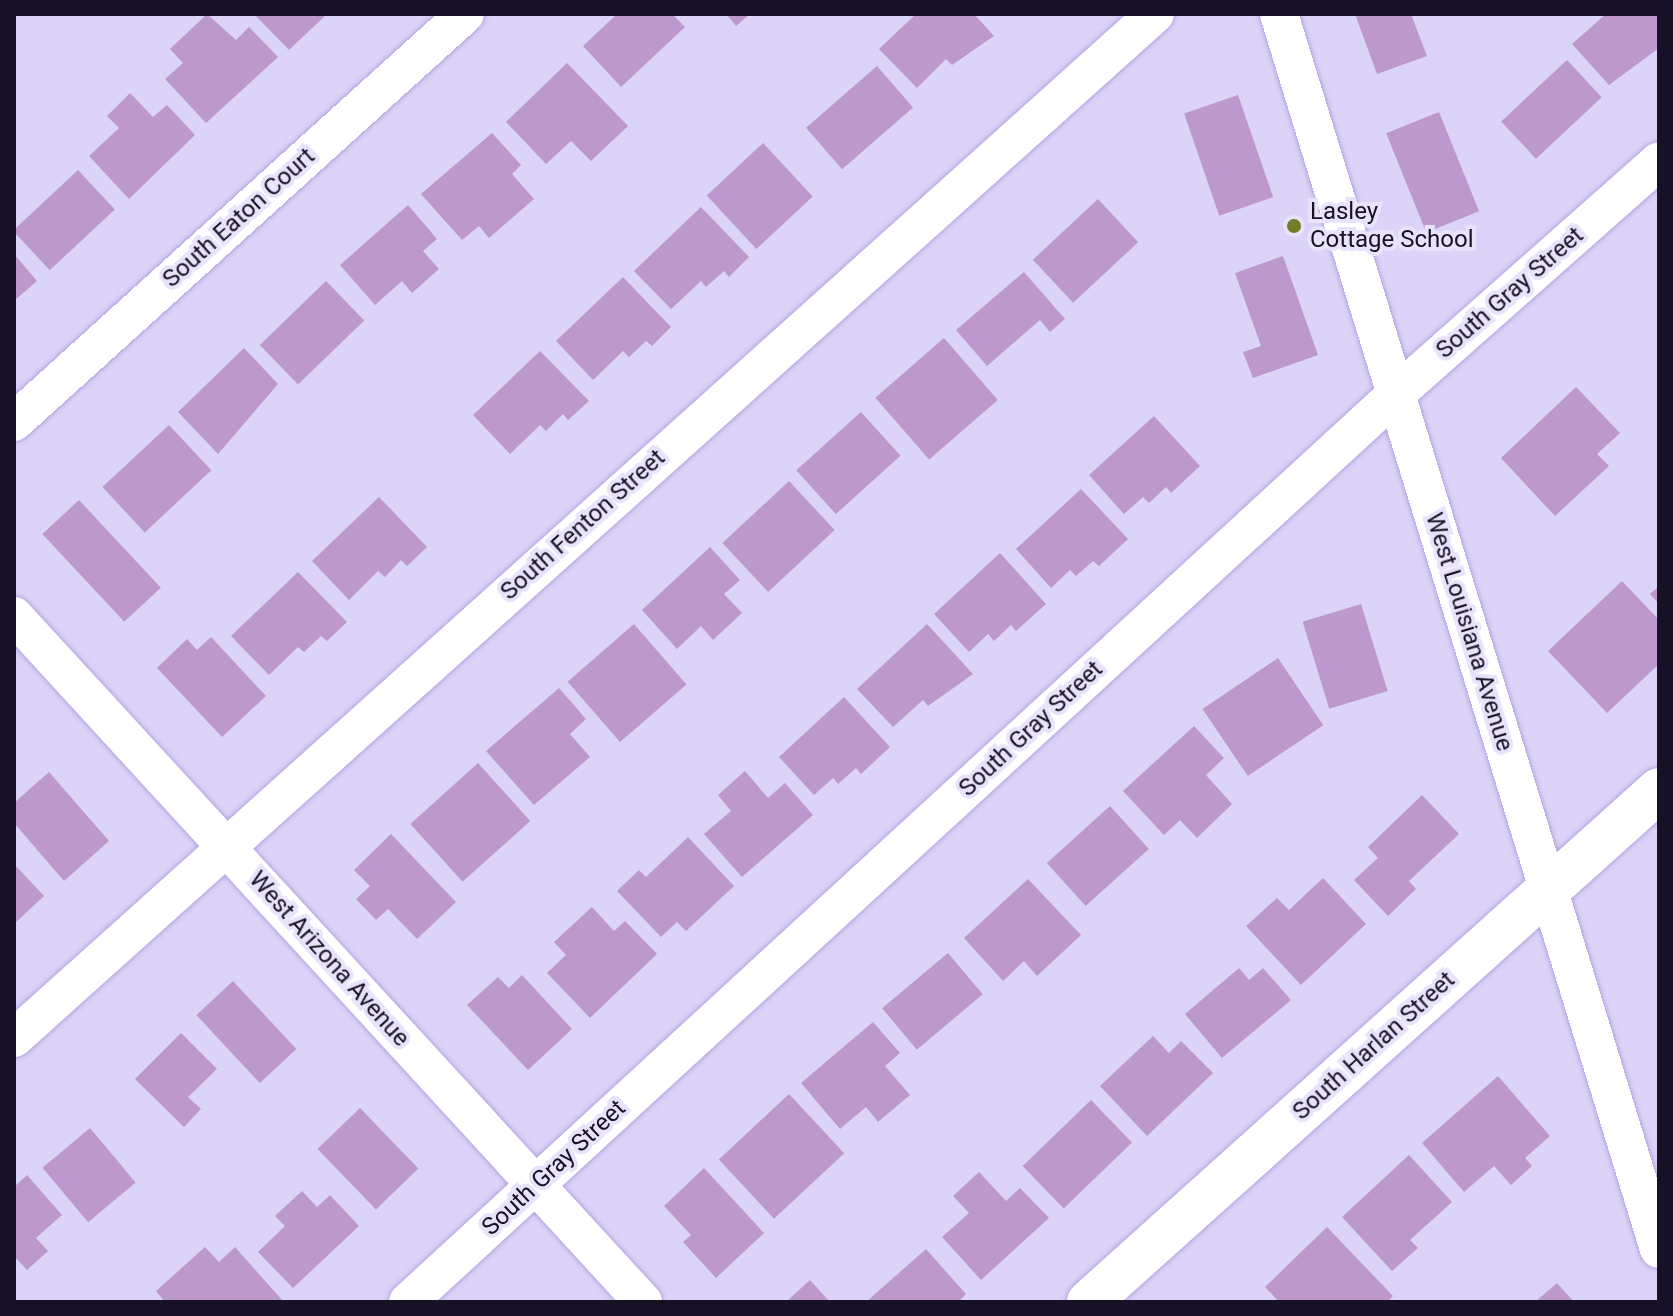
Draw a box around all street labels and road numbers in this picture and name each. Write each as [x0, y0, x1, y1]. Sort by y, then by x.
street label: South Eaton Court [157, 142, 321, 294]
street label: South Gray Street [1430, 221, 1590, 365]
street label: South Fenton Street [495, 444, 671, 606]
street label: West Louisiana Avenue [1419, 509, 1519, 755]
street label: South Gray Street [953, 655, 1109, 803]
street label: West Arizona Avenue [243, 866, 415, 1052]
street label: South Harlan Street [1287, 966, 1461, 1126]
street label: South Gray Street [476, 1094, 632, 1242]

